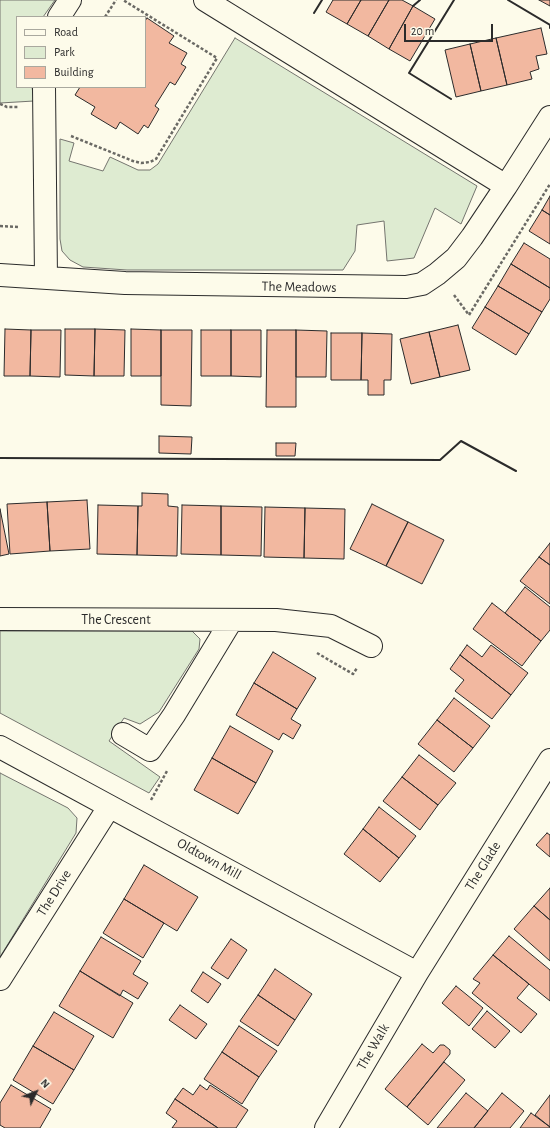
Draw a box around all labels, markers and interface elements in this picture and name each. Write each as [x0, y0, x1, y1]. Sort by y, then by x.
legend [16, 16, 146, 88]
scale bar [406, 16, 495, 42]
text: 20 m [411, 25, 434, 37]
text: Road [54, 26, 78, 38]
text: Park [54, 46, 75, 58]
text: Building [54, 66, 94, 78]
street label: The Meadows [261, 278, 337, 296]
street label: The Crescent [81, 612, 151, 628]
street label: Oldtown Mill [174, 834, 244, 884]
street label: The Glade [461, 838, 505, 894]
street label: The Drive [33, 867, 75, 919]
street label: The Walk [353, 1021, 393, 1073]
north arrow [16, 1072, 56, 1112]
text: N [39, 1077, 52, 1090]

